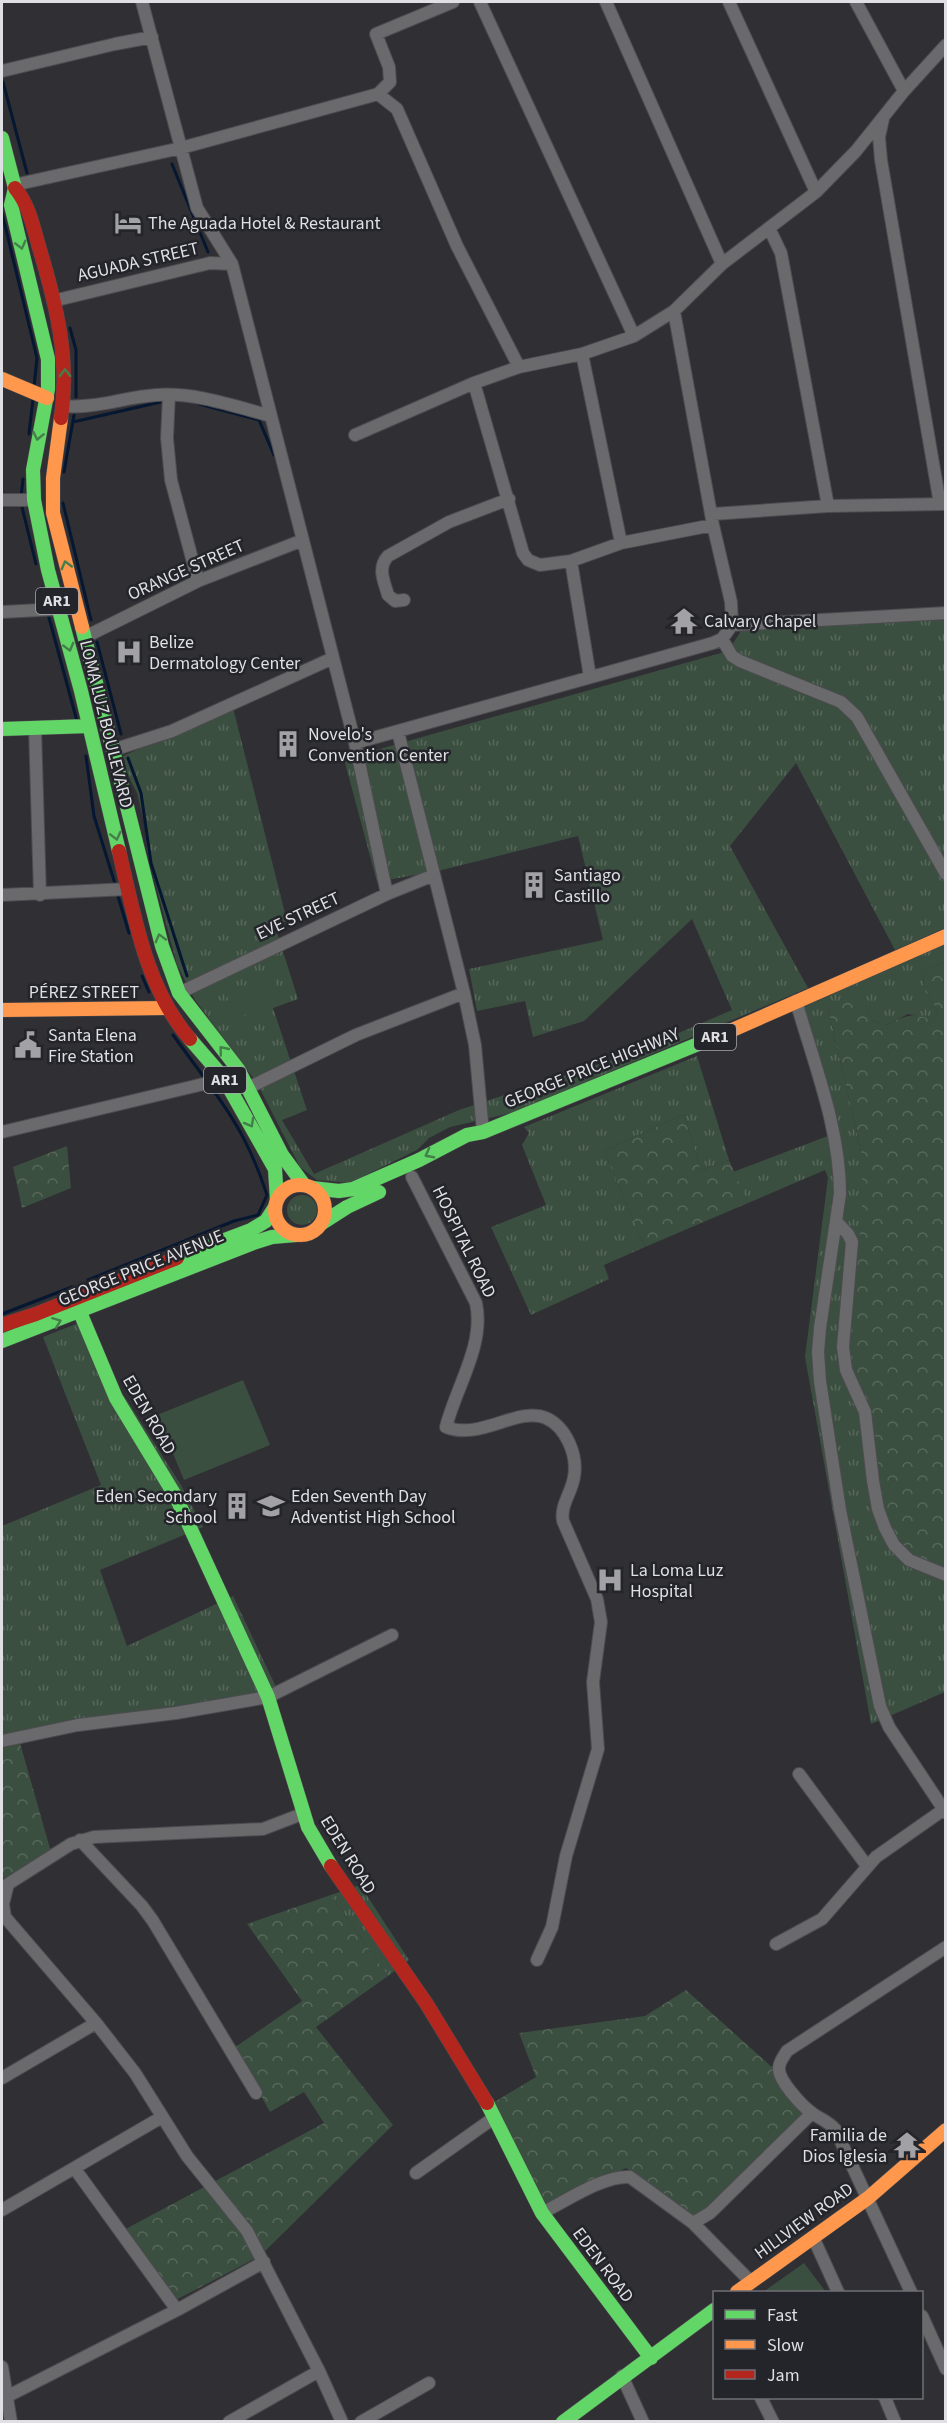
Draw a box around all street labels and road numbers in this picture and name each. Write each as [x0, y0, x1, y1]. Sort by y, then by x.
street label: AGUADA STREET [75, 236, 201, 288]
street label: ORANGE STREET [124, 533, 249, 607]
road number: AR1 [36, 588, 78, 614]
street label: LOMA LUZ BOULEVARD [73, 637, 139, 811]
street label: EVE STREET [252, 886, 344, 946]
street label: PÉREZ STREET [29, 980, 140, 1005]
street label: GEORGE PRICE HIGHWAY [501, 1021, 684, 1115]
road number: AR1 [694, 1024, 736, 1050]
road number: AR1 [204, 1067, 246, 1093]
street label: HOSPITAL ROAD [426, 1182, 502, 1302]
street label: GEORGE PRICE AVENUE [54, 1223, 228, 1313]
street label: EDEN ROAD [116, 1371, 182, 1459]
street label: EDEN ROAD [314, 1811, 382, 1899]
street label: HILLVIEW ROAD [749, 2177, 859, 2265]
street label: EDEN ROAD [566, 2222, 640, 2308]

